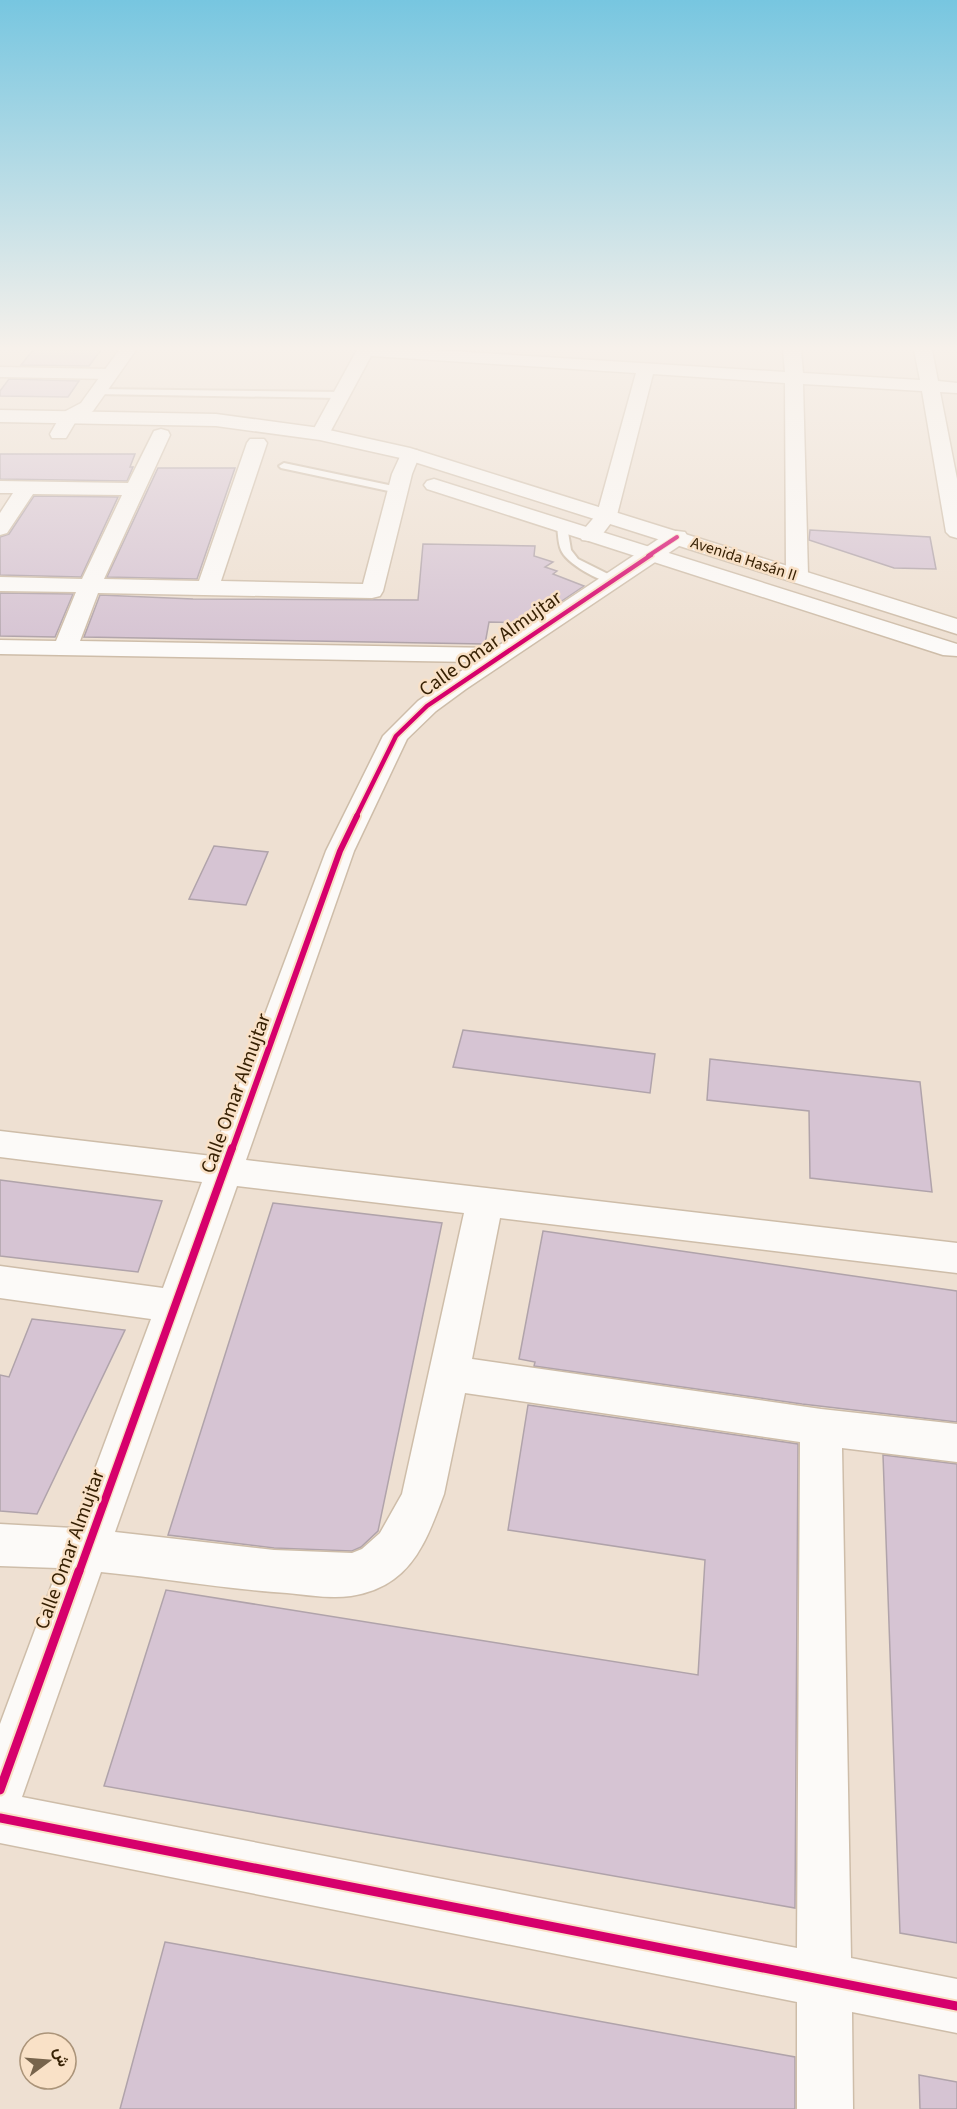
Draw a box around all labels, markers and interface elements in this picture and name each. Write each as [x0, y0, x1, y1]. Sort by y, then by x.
street label: Avenida Hasán II [688, 531, 800, 586]
street label: Calle Omar Almujtar [414, 584, 568, 704]
street label: Calle Omar Almujtar [194, 1009, 278, 1177]
street label: Calle Omar Almujtar [28, 1465, 112, 1633]
north arrow [18, 2031, 78, 2091]
text: ش [48, 2045, 75, 2069]

